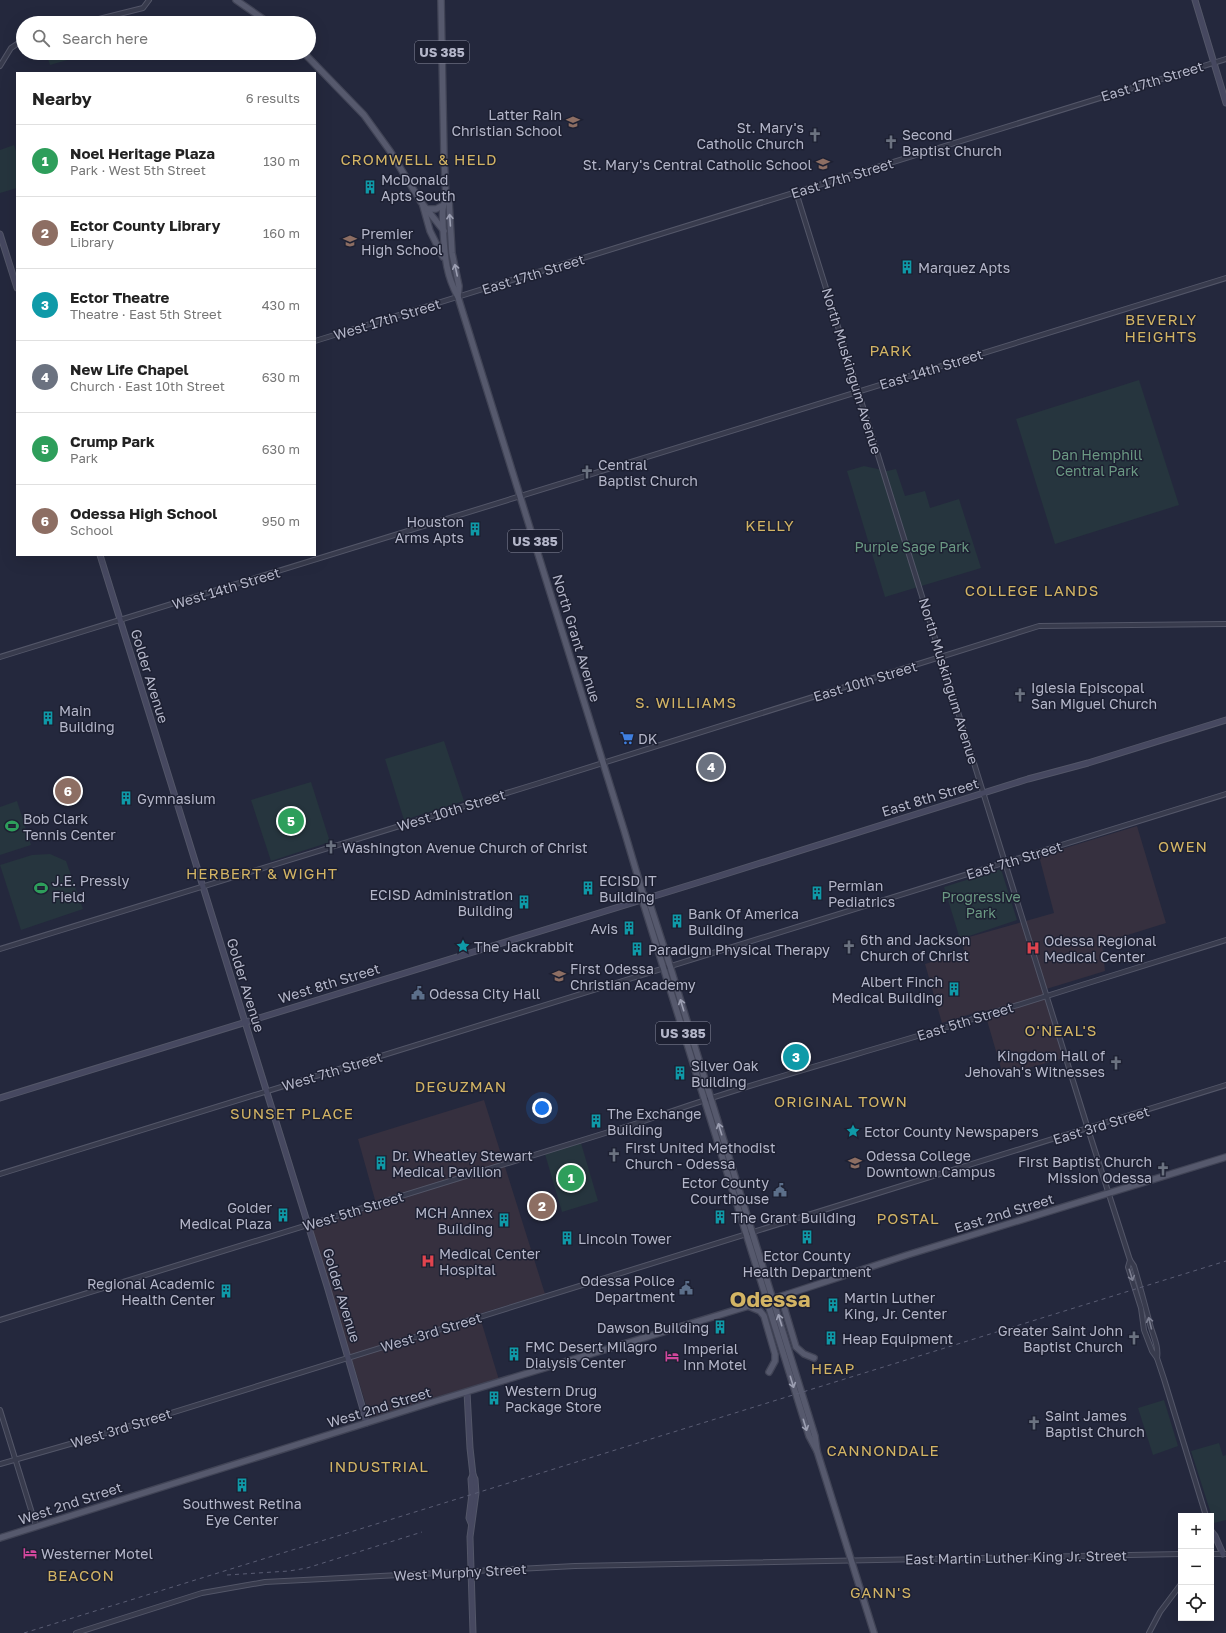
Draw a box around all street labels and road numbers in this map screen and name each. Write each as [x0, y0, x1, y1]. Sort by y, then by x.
road number: US 385 [415, 41, 469, 63]
street label: East 17th Street [1099, 57, 1205, 105]
street label: East 17th Street [789, 154, 895, 202]
street label: East 17th Street [480, 250, 586, 298]
street label: North Muskingum Avenue [819, 286, 885, 456]
street label: West 17th Street [331, 295, 443, 343]
street label: East 14th Street [877, 345, 985, 393]
road number: US 385 [508, 530, 562, 552]
street label: West 14th Street [170, 563, 282, 613]
street label: North Grant Avenue [549, 572, 605, 704]
street label: North Muskingum Avenue [916, 596, 982, 766]
street label: Golder Avenue [128, 627, 172, 725]
street label: East 10th Street [811, 657, 919, 705]
street label: East 8th Street [879, 774, 981, 820]
street label: West 10th Street [395, 785, 507, 835]
street label: East 7th Street [964, 837, 1064, 883]
street label: Golder Avenue [224, 936, 268, 1034]
street label: West 8th Street [276, 959, 382, 1007]
street label: East 5th Street [915, 998, 1015, 1044]
road number: US 385 [656, 1022, 710, 1044]
street label: West 7th Street [280, 1048, 384, 1094]
street label: East 3rd Street [1051, 1102, 1151, 1148]
street label: West 5th Street [300, 1188, 406, 1234]
street label: East 2nd Street [952, 1190, 1056, 1236]
street label: Golder Avenue [320, 1246, 364, 1344]
street label: West 3rd Street [379, 1309, 483, 1355]
street label: West 2nd Street [325, 1383, 433, 1431]
street label: West 3rd Street [69, 1405, 173, 1451]
street label: West 2nd Street [16, 1478, 124, 1528]
street label: East Martin Luther King Jr. Street [905, 1547, 1127, 1567]
street label: West Murphy Street [393, 1560, 527, 1584]

